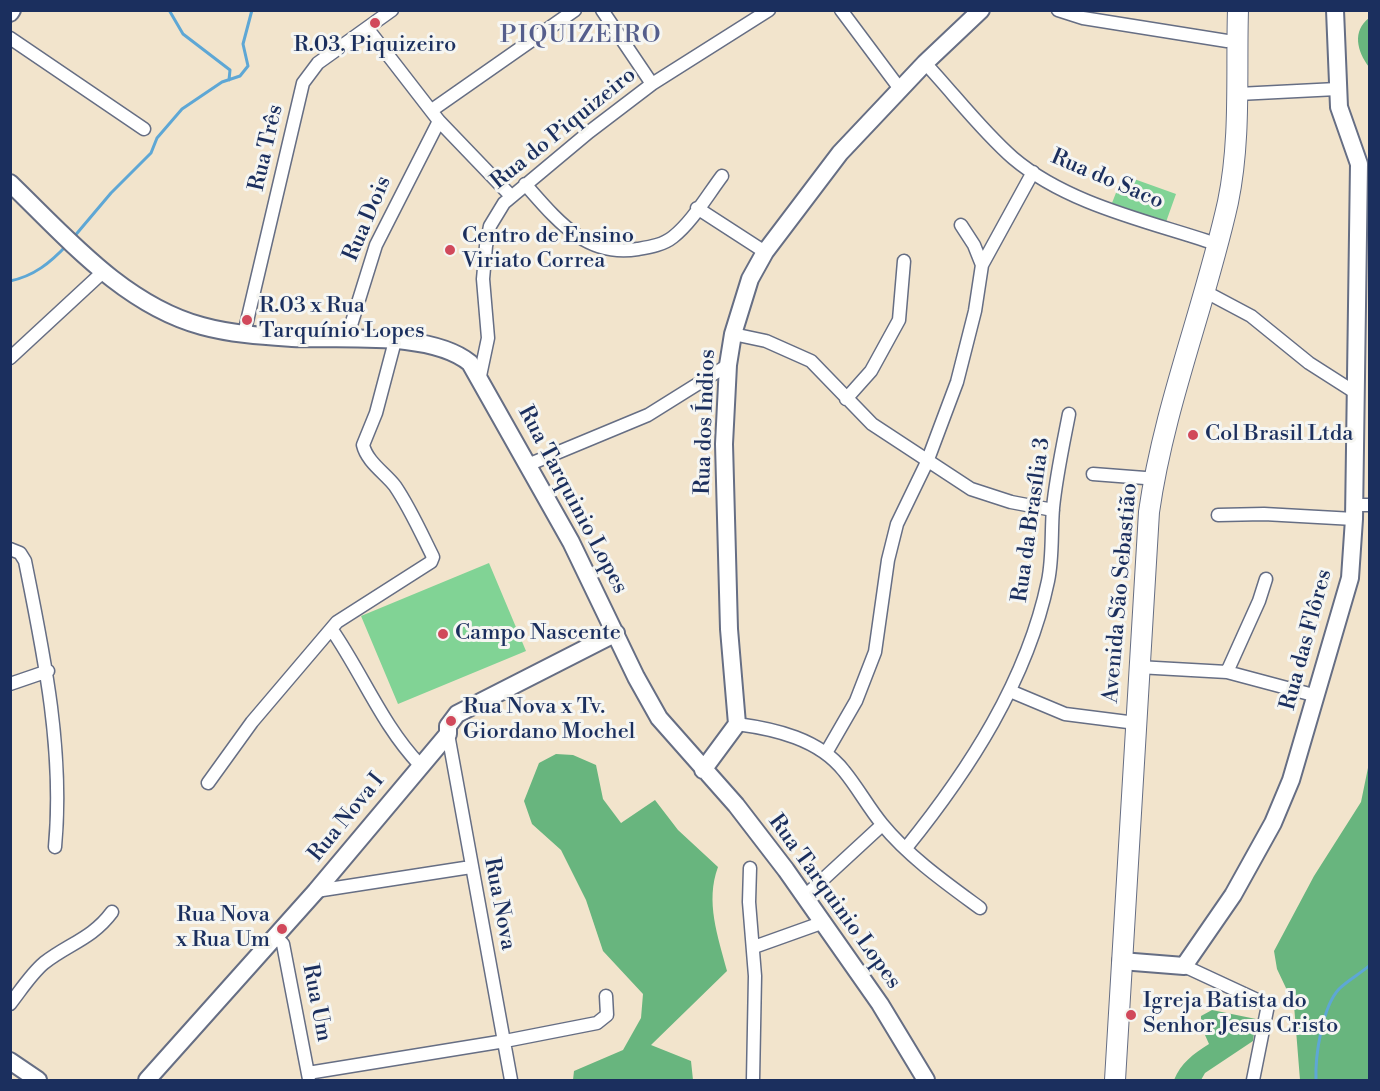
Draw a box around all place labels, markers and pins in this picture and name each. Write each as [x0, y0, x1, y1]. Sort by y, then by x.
marker: R.03, Piquizeiro [368, 16, 382, 30]
place label: R.03, Piquizeiro [294, 33, 456, 59]
place label: Centro de Ensino Viriato Correa [462, 224, 634, 276]
marker: Centro de Ensino Viriato Correa [443, 243, 457, 257]
place label: R.03 x Rua Tarquínio Lopes [259, 294, 425, 346]
marker: R.03 x Rua Tarquínio Lopes [240, 313, 254, 327]
place label: Col Brasil Ltda [1205, 422, 1353, 448]
marker: Col Brasil Ltda [1186, 428, 1200, 442]
place label: Campo Nascente [455, 621, 621, 647]
marker: Campo Nascente [436, 627, 450, 641]
place label: Rua Nova x Tv. Giordano Mochel [463, 695, 635, 746]
marker: Rua Nova x Tv. Giordano Mochel [444, 714, 458, 728]
place label: Rua Nova x Rua Um [176, 903, 270, 954]
marker: Rua Nova x Rua Um [275, 922, 289, 936]
place label: Igreja Batista do Senhor Jesus Cristo [1143, 989, 1338, 1040]
marker: Igreja Batista do Senhor Jesus Cristo [1124, 1008, 1138, 1022]

